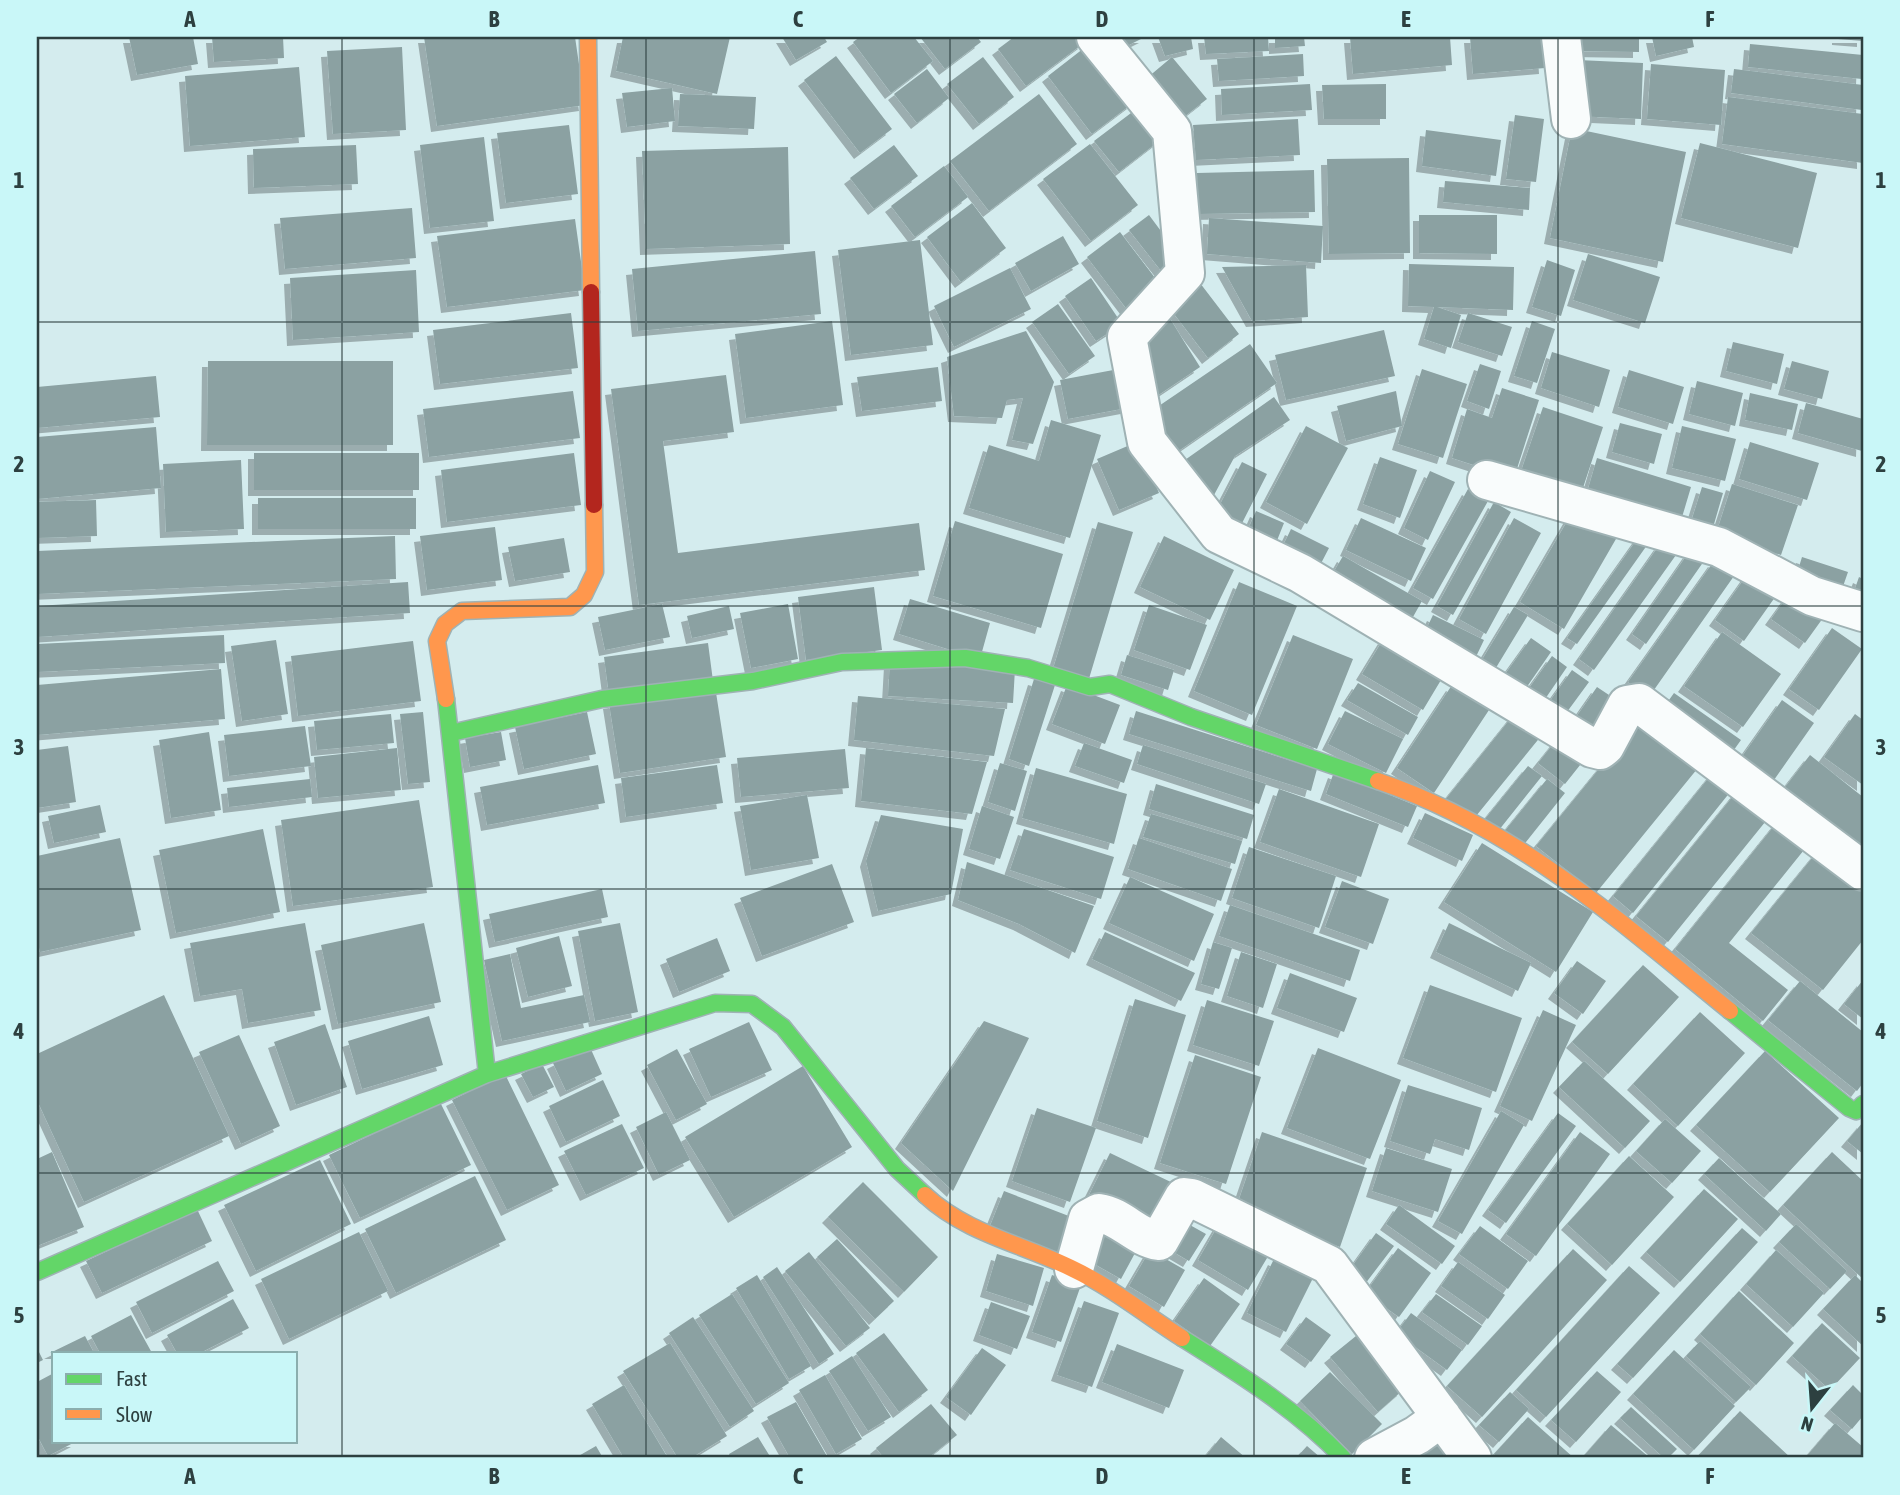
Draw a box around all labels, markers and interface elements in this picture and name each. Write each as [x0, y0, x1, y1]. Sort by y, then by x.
text: A [183, 6, 196, 32]
text: B [489, 6, 500, 32]
text: C [793, 6, 804, 32]
text: D [1096, 6, 1109, 32]
text: E [1401, 6, 1411, 32]
text: F [1705, 6, 1715, 32]
text: 1 [14, 167, 25, 193]
text: 1 [1876, 167, 1887, 193]
text: 2 [14, 451, 24, 477]
text: 2 [1876, 451, 1886, 477]
text: 3 [14, 734, 24, 760]
text: 3 [1876, 734, 1886, 760]
text: 4 [13, 1018, 25, 1044]
text: 4 [1875, 1018, 1887, 1044]
text: 5 [14, 1302, 25, 1328]
text: 5 [1876, 1302, 1887, 1328]
legend [52, 1352, 298, 1442]
text: Fast [116, 1366, 147, 1390]
north arrow [1778, 1372, 1848, 1442]
text: Slow [116, 1402, 153, 1426]
text: N [1798, 1412, 1816, 1436]
text: A [183, 1463, 196, 1489]
text: B [489, 1463, 500, 1489]
text: C [793, 1463, 804, 1489]
text: D [1096, 1463, 1109, 1489]
text: E [1401, 1463, 1411, 1489]
text: F [1705, 1463, 1715, 1489]

